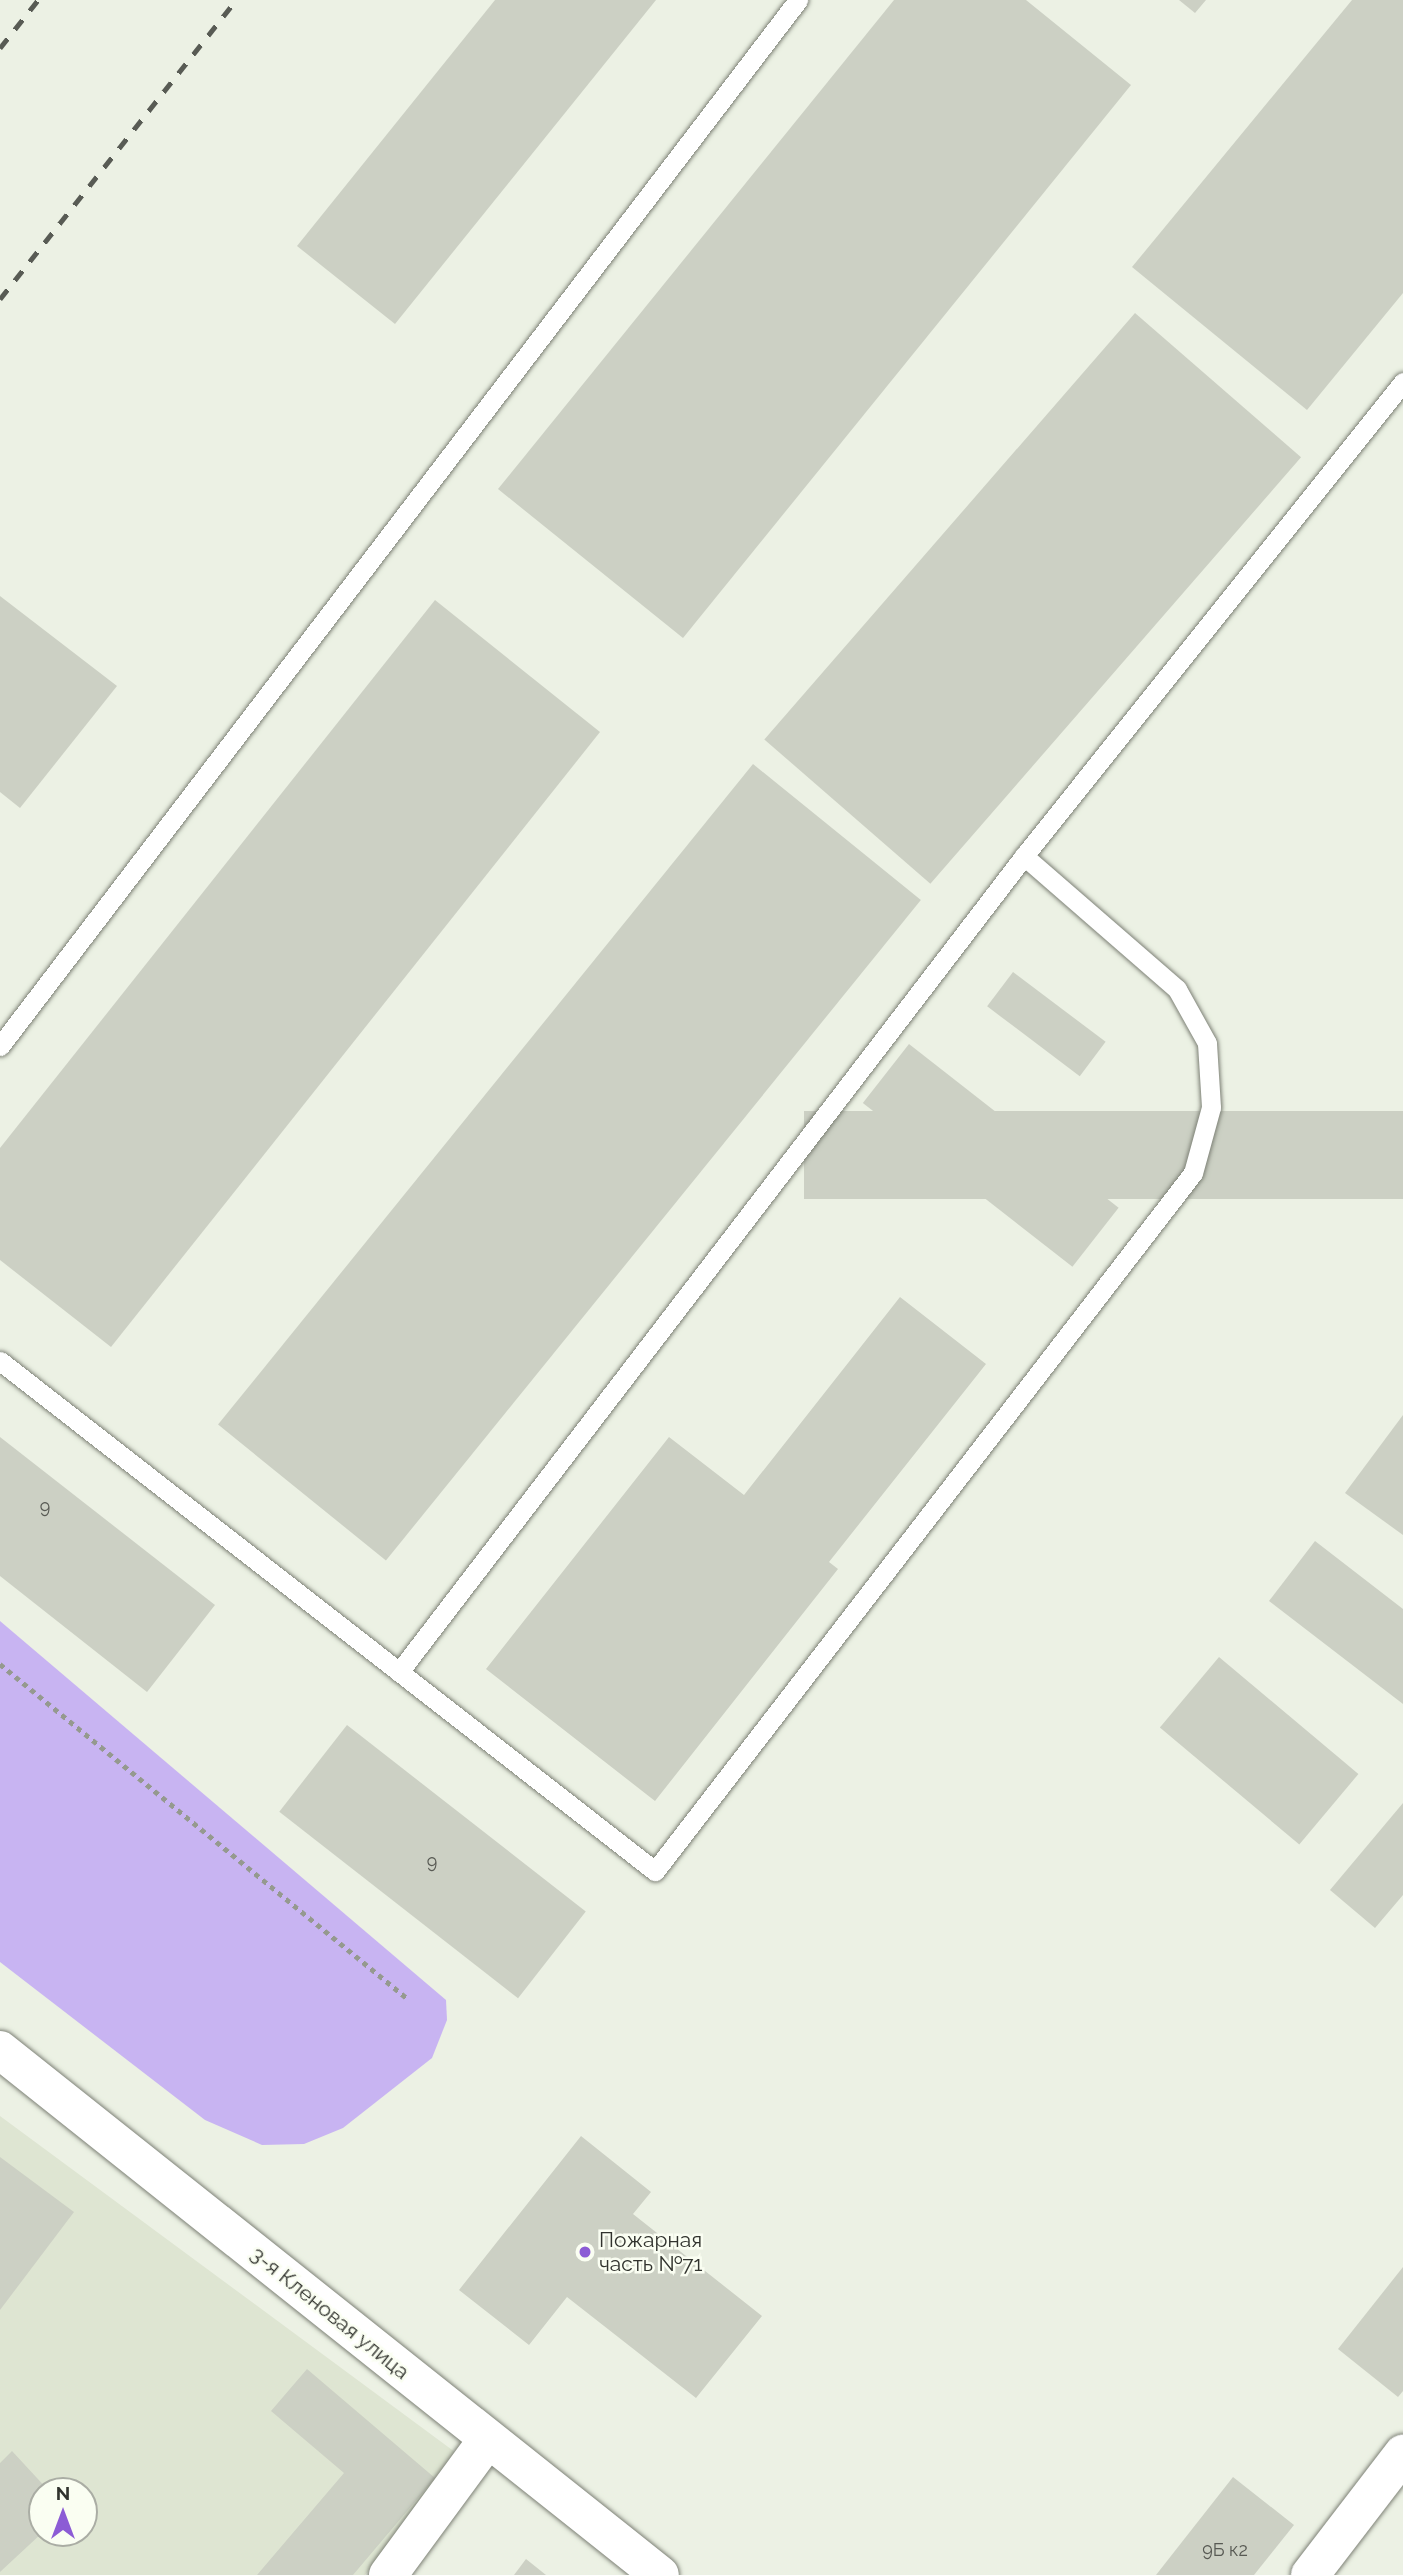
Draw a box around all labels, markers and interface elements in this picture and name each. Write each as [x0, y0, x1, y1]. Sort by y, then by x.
house number: 9 [40, 1496, 50, 1518]
house number: 9 [427, 1851, 437, 1873]
place label: Пожарная часть №71 [599, 2227, 703, 2277]
street label: 3-я Кленовая улица [246, 2241, 414, 2385]
marker: Пожарная часть №71 [577, 2244, 593, 2260]
north arrow [28, 2477, 98, 2547]
text: N [56, 2482, 70, 2504]
house number: 9Б к2 [1202, 2539, 1248, 2561]

